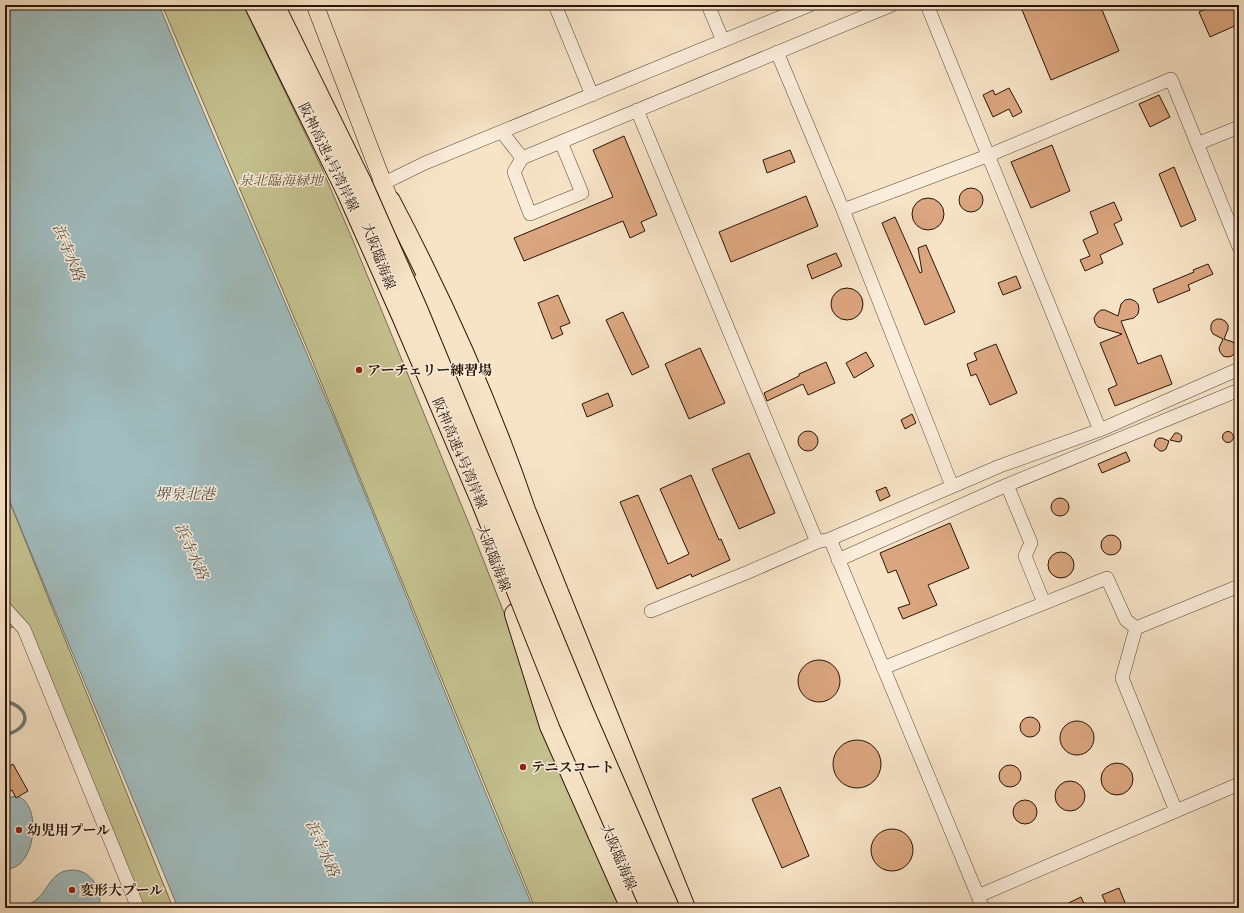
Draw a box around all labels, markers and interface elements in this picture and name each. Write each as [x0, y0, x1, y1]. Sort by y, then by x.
street label: 阪神高速4号湾岸線 [295, 100, 363, 214]
park label: 泉北臨海緑地 [239, 171, 325, 189]
street label: 大阪臨海線 [358, 220, 400, 292]
water label: 浜寺水路 [49, 221, 89, 284]
place label: アーチェリー練習場 [367, 361, 492, 379]
marker: アーチェリー練習場 [354, 365, 364, 375]
street label: 阪神高速4号湾岸線 [429, 395, 491, 511]
water label: 堺泉北港 [155, 484, 217, 503]
water label: 浜寺水路 [171, 520, 213, 583]
street label: 大阪臨海線 [473, 522, 515, 594]
place label: テニスコート [531, 758, 614, 776]
marker: テニスコート [518, 762, 528, 772]
water label: 浜寺水路 [302, 817, 344, 880]
place label: 幼児用プール [27, 821, 110, 839]
street label: 大阪臨海線 [597, 821, 641, 893]
marker: 幼児用プール [14, 825, 24, 835]
place label: 変形大プール [80, 881, 163, 899]
marker: 変形大プール [67, 885, 77, 895]

